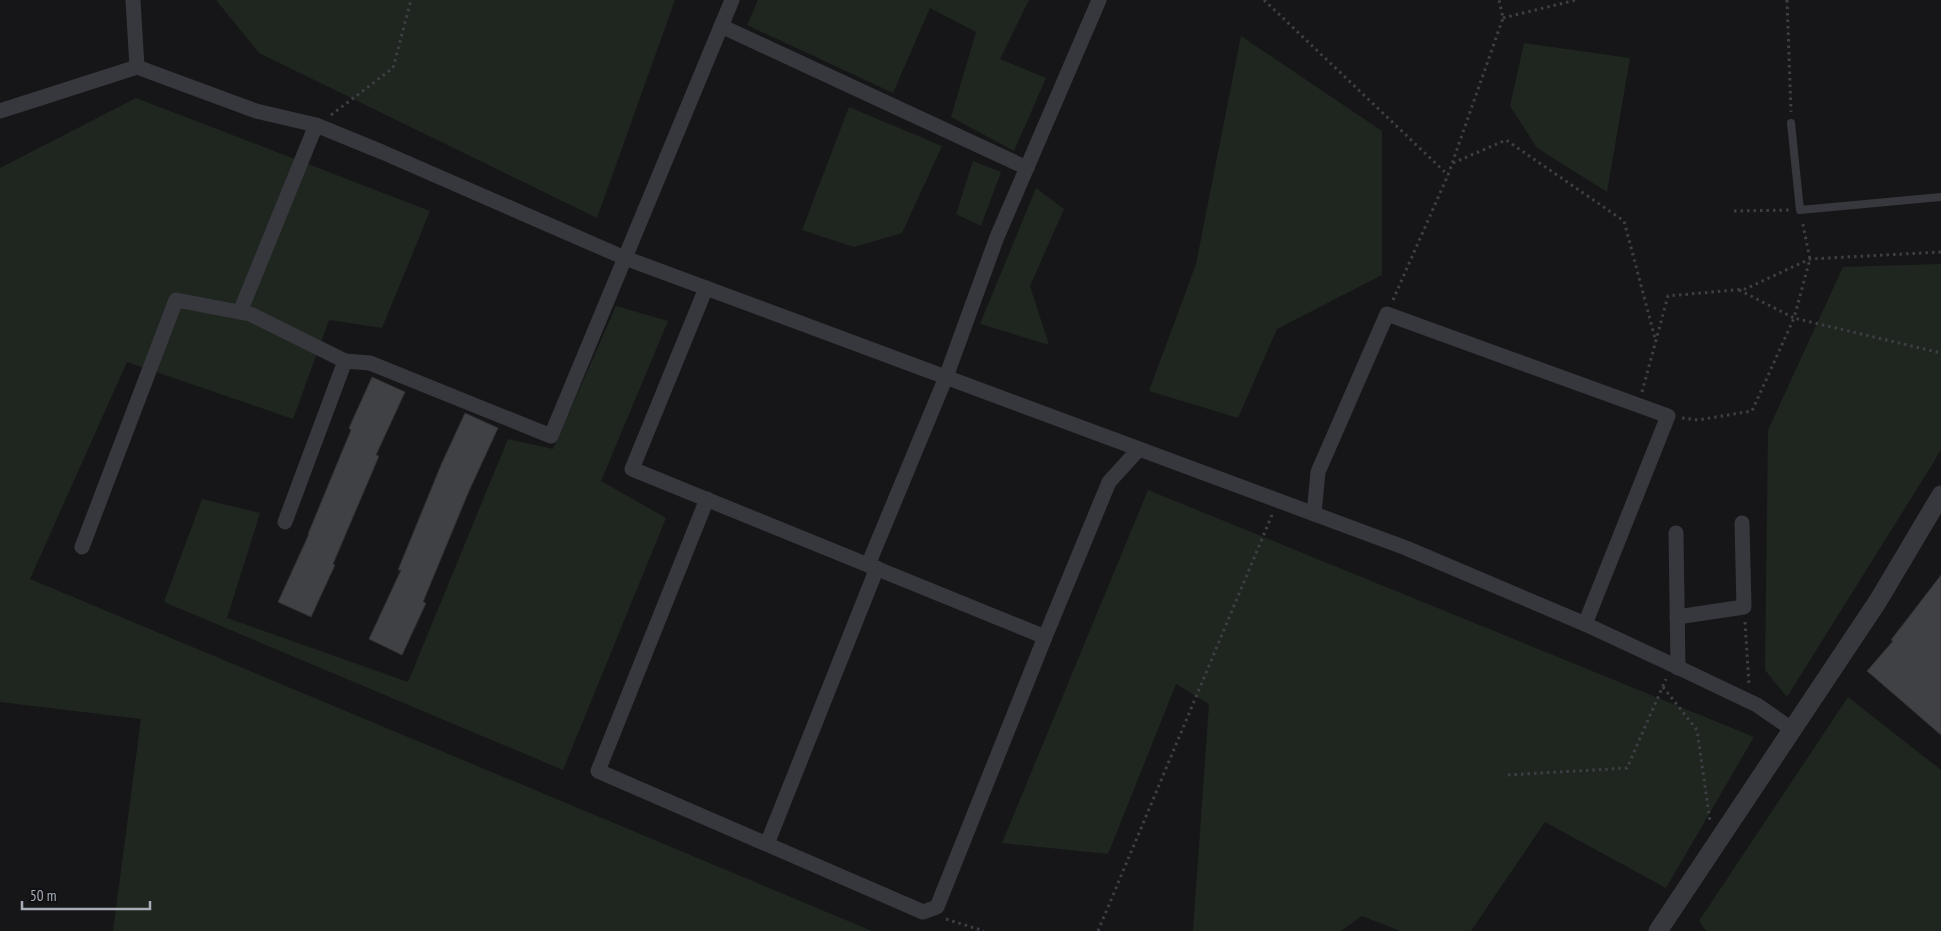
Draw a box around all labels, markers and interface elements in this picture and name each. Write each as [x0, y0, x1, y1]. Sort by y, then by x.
scale bar [22, 878, 150, 910]
text: 50 m [30, 886, 56, 905]

